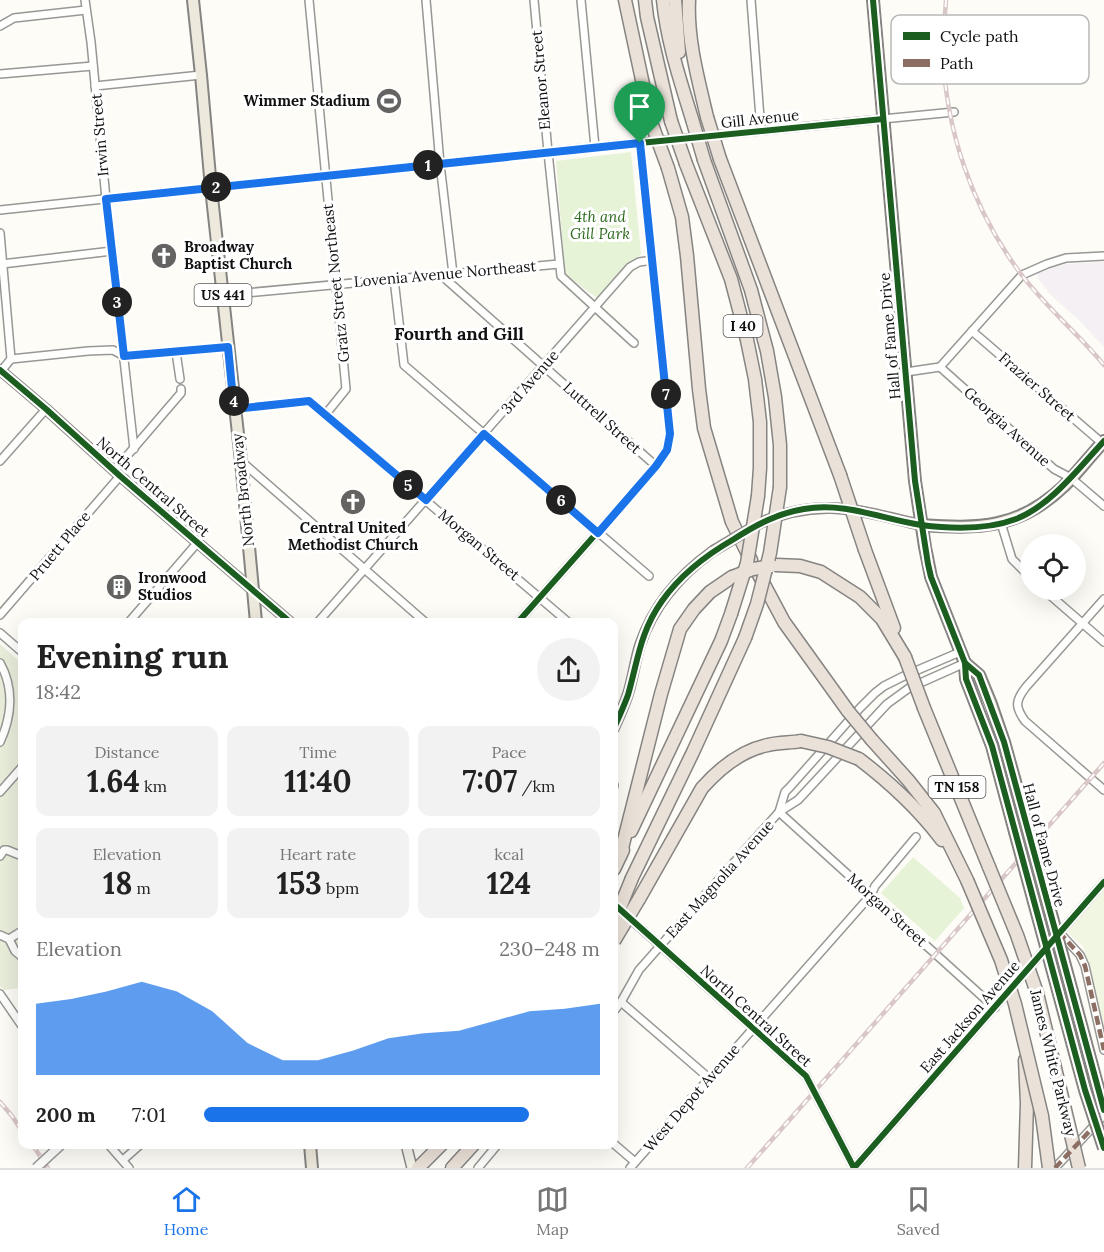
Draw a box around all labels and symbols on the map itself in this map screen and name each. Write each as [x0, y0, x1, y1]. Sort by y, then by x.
legend [891, 15, 1089, 84]
text: Cycle path [940, 26, 1019, 46]
street label: Eleanor Street [527, 29, 554, 131]
text: Path [940, 53, 974, 73]
pin [614, 81, 665, 143]
sports icon: Wimmer Stadium [374, 86, 404, 116]
place label: Wimmer Stadium [244, 91, 370, 110]
street label: Irwin Street [86, 93, 113, 177]
street label: Gill Avenue [720, 105, 800, 132]
pin: 1 [413, 150, 443, 180]
pin: 2 [201, 172, 231, 202]
street label: Gratz Street Northeast [318, 203, 353, 363]
park label: 4th and Gill Park [570, 207, 630, 243]
place label: Broadway Baptist Church [184, 237, 293, 273]
church icon: Broadway Baptist Church [149, 241, 179, 271]
street label: Lovenia Avenue Northeast [353, 256, 537, 291]
street label: Hall of Fame Drive [874, 272, 905, 400]
road number: US 441 [194, 284, 252, 306]
pin: 3 [102, 287, 132, 317]
road number: I 40 [724, 315, 762, 337]
district label: Fourth and Gill [394, 322, 524, 345]
street label: 3rd Avenue [497, 346, 563, 418]
street label: Frazier Street [995, 348, 1080, 425]
street label: Luttrell Street [559, 378, 645, 458]
pin: 7 [651, 379, 681, 409]
street label: Georgia Avenue [960, 383, 1055, 471]
pin: 4 [219, 386, 249, 416]
street label: North Central Street [93, 432, 214, 541]
street label: North Broadway [227, 432, 258, 548]
pin: 5 [393, 470, 423, 500]
pin: 6 [546, 485, 576, 515]
church icon: Central United Methodist Church [338, 487, 368, 517]
street label: Morgan Street [435, 505, 524, 584]
street label: Pruett Place [25, 507, 94, 584]
place label: Central United Methodist Church [288, 518, 419, 554]
place label: Ironwood Studios [138, 568, 207, 604]
building icon: Ironwood Studios [104, 572, 134, 602]
road number: TN 158 [928, 776, 986, 798]
street label: Hall of Fame Drive [1019, 781, 1070, 909]
street label: East Magnolia Avenue [662, 816, 778, 942]
street label: Morgan Street [844, 869, 931, 950]
street label: East Jackson Avenue [916, 957, 1024, 1077]
street label: North Central Street [697, 961, 816, 1071]
street label: James White Parkway [1026, 986, 1081, 1138]
street label: West Depot Avenue [640, 1040, 744, 1156]

